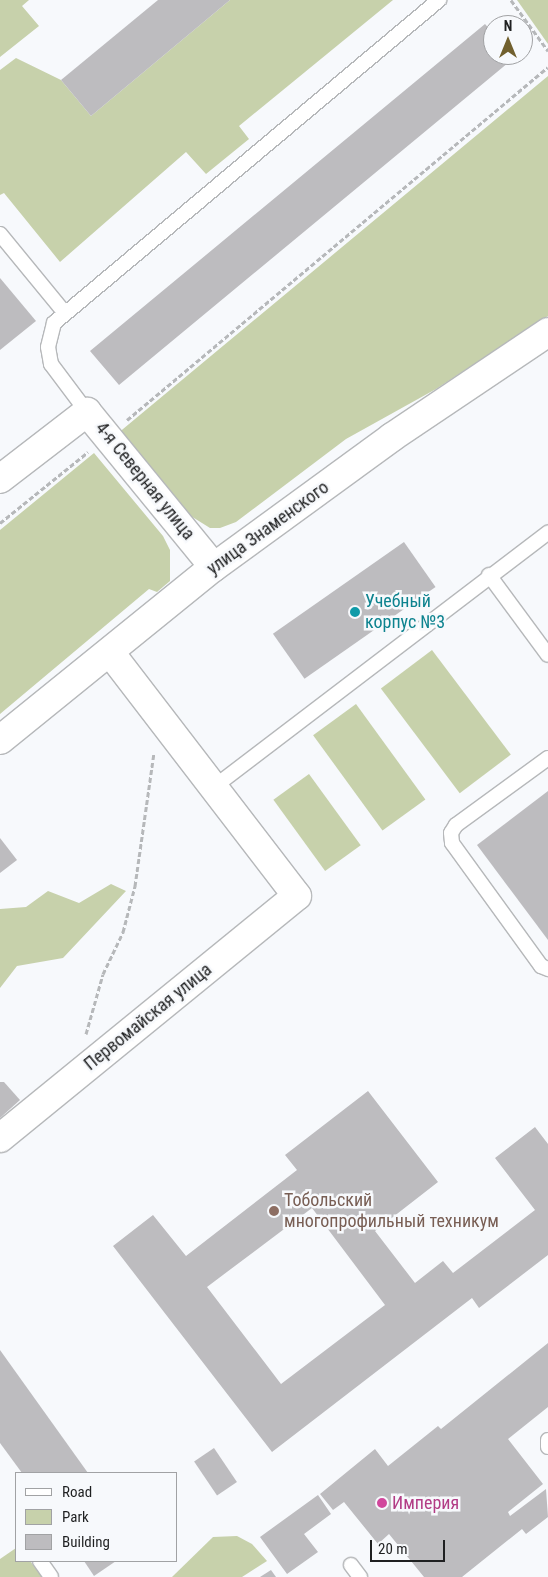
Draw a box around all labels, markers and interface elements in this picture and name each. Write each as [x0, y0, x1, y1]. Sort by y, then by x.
north arrow [483, 15, 533, 65]
text: N [504, 18, 512, 34]
street label: 4-я Северная улица [91, 418, 199, 544]
street label: улица Знаменского [203, 477, 333, 579]
place label: Учебный корпус №3 [365, 591, 445, 634]
marker: Учебный корпус №3 [349, 606, 361, 618]
street label: Первомайская улица [80, 959, 216, 1075]
place label: Тобольский многопрофильный техникум [284, 1190, 499, 1232]
marker: Тобольский многопрофильный техникум [268, 1205, 280, 1217]
legend [15, 1472, 178, 1562]
text: Road [62, 1483, 92, 1501]
place label: Империя [392, 1492, 459, 1514]
marker: Империя [376, 1497, 388, 1509]
text: Park [62, 1508, 89, 1526]
scale bar [373, 1530, 448, 1562]
text: Building [62, 1533, 110, 1551]
text: 20 m [378, 1540, 408, 1558]

